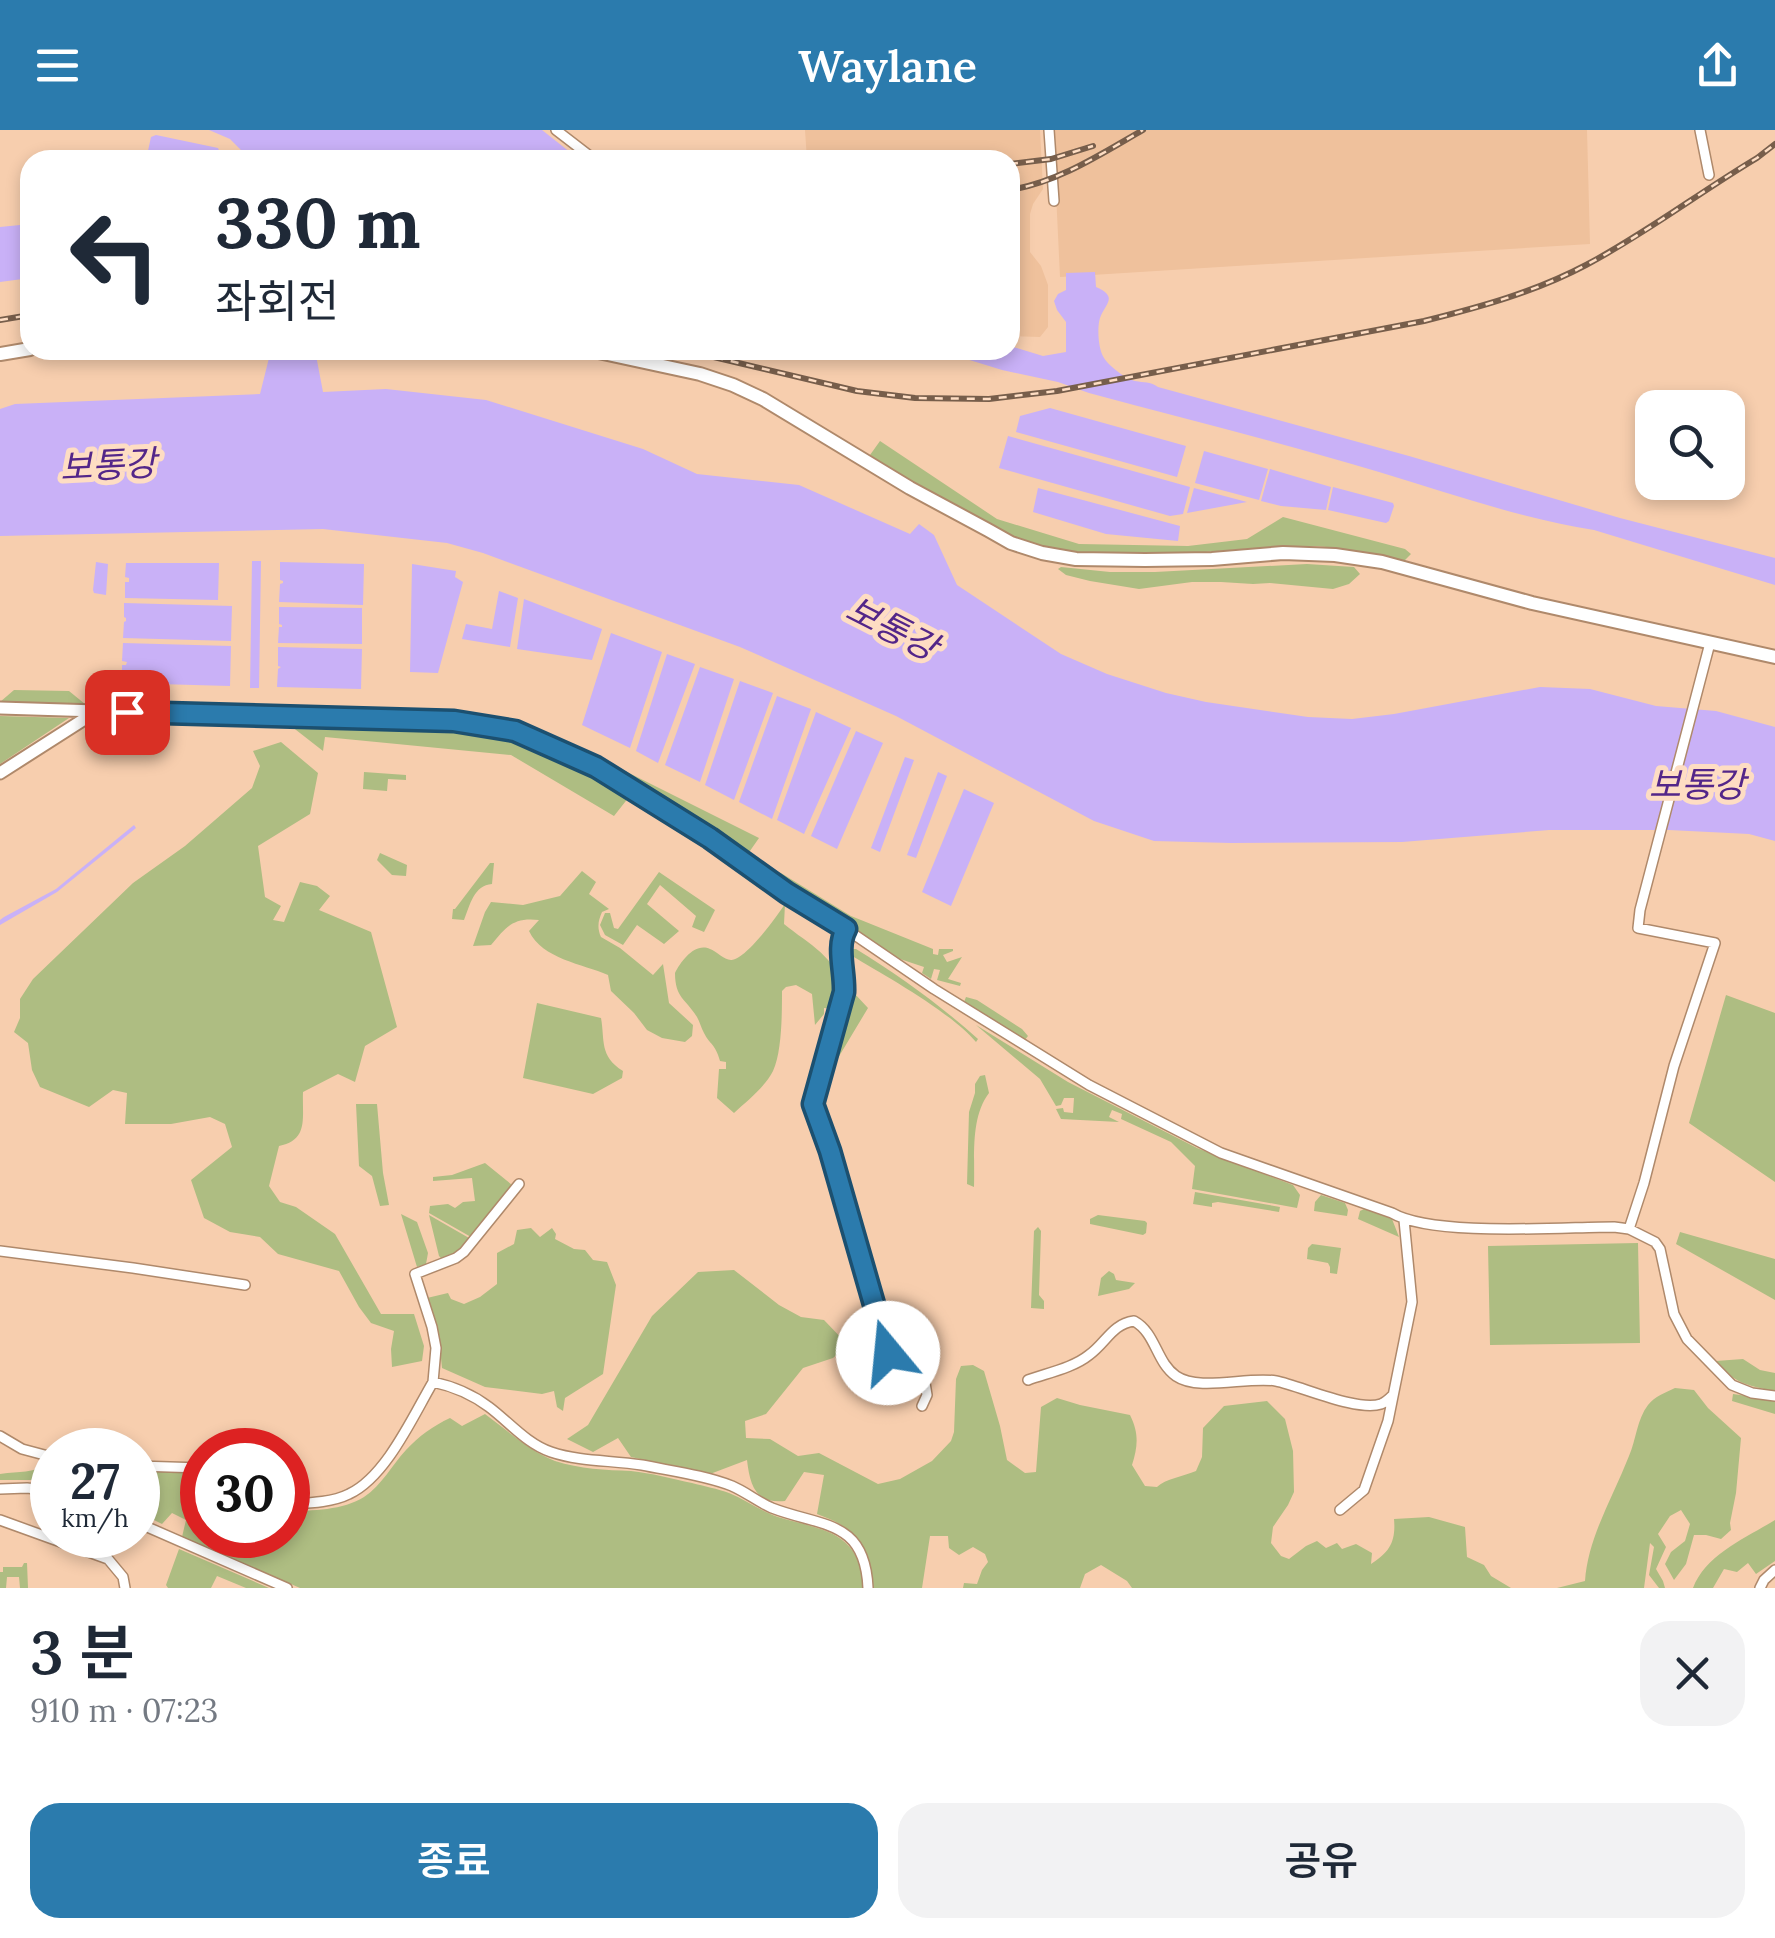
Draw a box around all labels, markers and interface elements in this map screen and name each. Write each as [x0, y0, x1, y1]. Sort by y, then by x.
text: Waylane [798, 37, 977, 94]
icon: menu [30, 38, 85, 93]
icon: share [1690, 38, 1745, 93]
text: 330 m [215, 178, 421, 267]
icon: left [50, 190, 180, 320]
text: 좌회전 [215, 272, 339, 329]
map controls [1635, 390, 1745, 500]
button: search [1635, 390, 1745, 500]
water label: 보통강 [59, 440, 162, 490]
water label: 보통강 [839, 586, 950, 672]
pin [85, 670, 170, 755]
icon: arrive [100, 685, 155, 740]
water label: 보통강 [1649, 762, 1750, 807]
position arrow [836, 1301, 940, 1405]
speed limit sign: 30 [180, 1428, 310, 1558]
text: 27 [70, 1449, 120, 1513]
text: km/h [61, 1502, 129, 1534]
text: 3 분 [30, 1614, 135, 1690]
button: close [1640, 1621, 1745, 1726]
text: 910 m · 07:23 [30, 1690, 218, 1731]
button: 종료 [30, 1803, 878, 1918]
button: 공유 [898, 1803, 1745, 1918]

